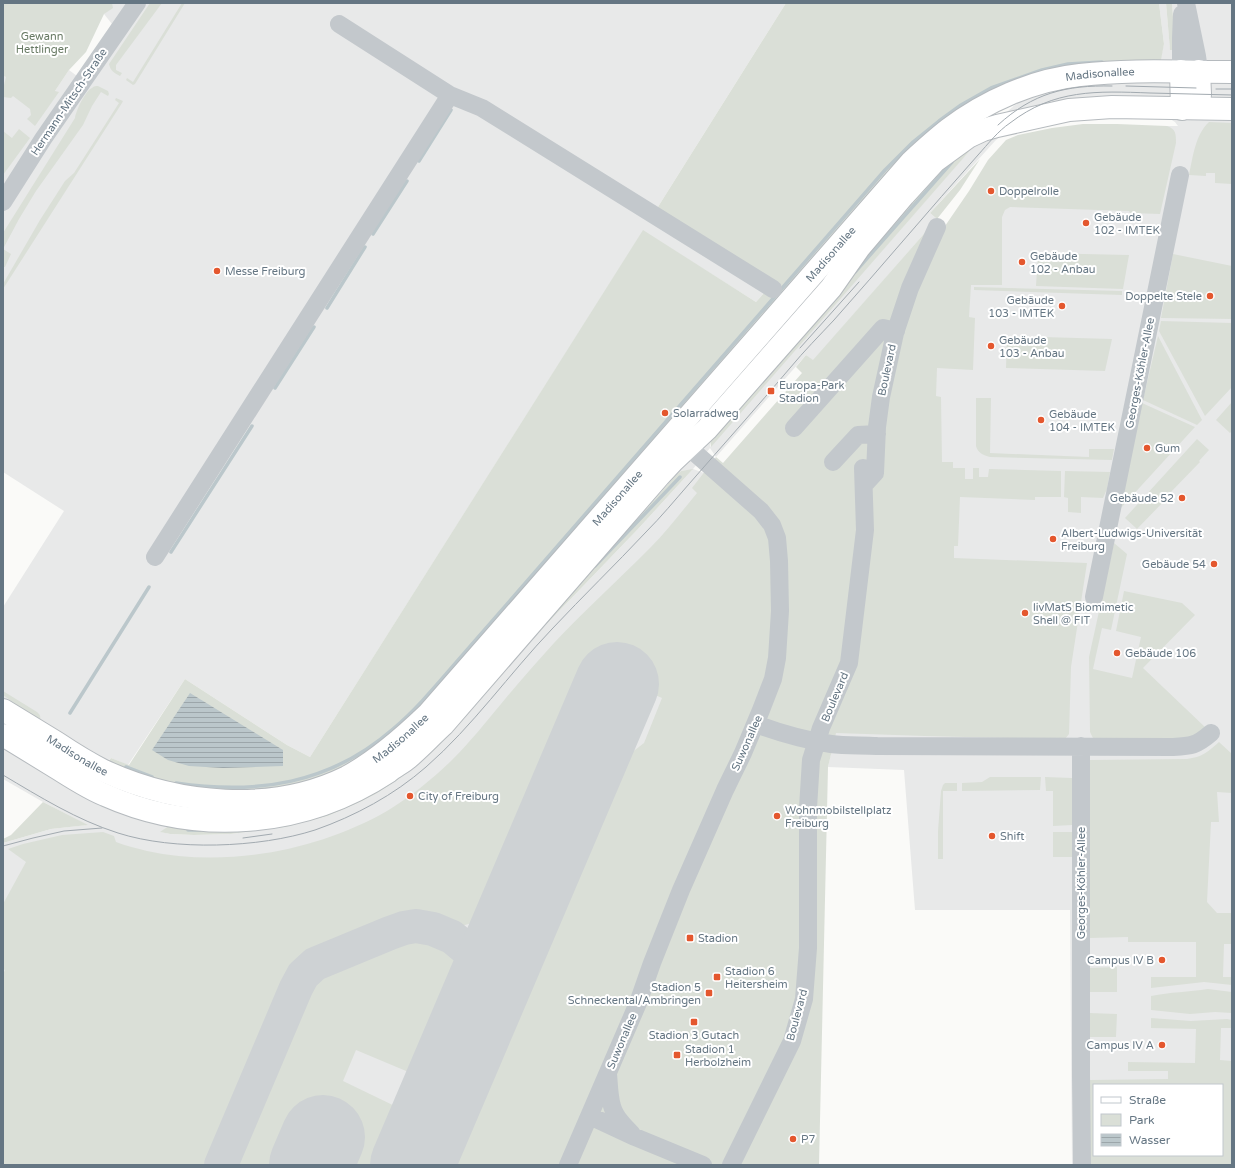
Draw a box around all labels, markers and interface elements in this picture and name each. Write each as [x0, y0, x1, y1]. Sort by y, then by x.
park label: Gewann Hettlinger [16, 30, 69, 56]
street label: Hermann-Mitsch-Straße [28, 46, 110, 158]
street label: Madisonallee [1065, 65, 1135, 83]
place label: Doppelrolle [999, 185, 1059, 198]
marker: Doppelrolle [986, 186, 996, 196]
place label: Gebäude 102 - IMTEK [1094, 211, 1160, 237]
marker: Gebäude 102 - IMTEK [1081, 218, 1091, 228]
street label: Madisonallee [803, 224, 858, 284]
place label: Gebäude 102 - Anbau [1030, 250, 1096, 276]
marker: Gebäude 102 - Anbau [1017, 257, 1027, 267]
place label: Messe Freiburg [225, 265, 305, 278]
marker: Messe Freiburg [212, 266, 222, 276]
place label: Doppelte Stele [1125, 290, 1202, 303]
marker: Doppelte Stele [1205, 291, 1215, 301]
place label: Gebäude 103 - IMTEK [988, 294, 1055, 320]
marker: Gebäude 103 - IMTEK [1057, 301, 1067, 311]
street label: Georges-Köhler-Allee [1123, 317, 1157, 429]
place label: Gebäude 103 - Anbau [999, 334, 1065, 360]
marker: Gebäude 103 - Anbau [986, 341, 996, 351]
street label: Boulevard [875, 343, 899, 397]
place label: Europa-Park Stadion [779, 379, 844, 405]
marker: Europa-Park Stadion [766, 386, 776, 396]
place label: Solarradweg [673, 407, 739, 420]
marker: Solarradweg [660, 408, 670, 418]
place label: Gebäude 104 - IMTEK [1049, 408, 1115, 434]
marker: Gebäude 104 - IMTEK [1036, 415, 1046, 425]
place label: Gum [1155, 442, 1180, 455]
marker: Gum [1142, 443, 1152, 453]
street label: Madisonallee [589, 468, 645, 528]
place label: Gebäude 52 [1110, 492, 1174, 505]
marker: Gebäude 52 [1177, 493, 1187, 503]
place label: Albert-Ludwigs-Universität Freiburg [1061, 527, 1202, 553]
marker: Albert-Ludwigs-Universität Freiburg [1048, 534, 1058, 544]
place label: Gebäude 54 [1142, 558, 1206, 571]
marker: Gebäude 54 [1209, 559, 1219, 569]
place label: livMatS Biomimetic Shell @ FIT [1033, 601, 1134, 627]
marker: livMatS Biomimetic Shell @ FIT [1020, 608, 1030, 618]
place label: Gebäude 106 [1125, 647, 1196, 660]
marker: Gebäude 106 [1112, 648, 1122, 658]
street label: Boulevard [819, 670, 851, 724]
street label: Madisonallee [370, 711, 431, 766]
street label: Suwonallee [729, 713, 765, 773]
street label: Madisonallee [44, 732, 110, 778]
place label: City of Freiburg [418, 790, 499, 803]
marker: City of Freiburg [405, 791, 415, 801]
place label: Wohnmobilstellplatz Freiburg [785, 804, 892, 830]
marker: Wohnmobilstellplatz Freiburg [772, 811, 782, 821]
street label: Georges-Köhler-Allee [1075, 827, 1088, 939]
place label: Shift [1000, 830, 1024, 843]
marker: Shift [987, 831, 997, 841]
place label: Stadion [698, 932, 738, 945]
marker: Stadion [685, 933, 695, 943]
place label: Campus IV B [1087, 954, 1154, 967]
marker: Campus IV B [1157, 955, 1167, 965]
place label: Stadion 6 Heitersheim [725, 965, 788, 991]
marker: Stadion 6 Heitersheim [712, 972, 722, 982]
place label: Stadion 5 Schneckental/Ambringen [568, 981, 701, 1007]
marker: Stadion 5 Schneckental/Ambringen [704, 988, 714, 998]
street label: Boulevard [784, 988, 810, 1042]
street label: Suwonallee [604, 1011, 640, 1071]
marker: Stadion 3 Gutach [689, 1017, 699, 1027]
place label: Stadion 3 Gutach [649, 1029, 739, 1042]
place label: Campus IV A [1086, 1039, 1154, 1052]
marker: Campus IV A [1157, 1040, 1167, 1050]
place label: Stadion 1 Herbolzheim [685, 1043, 751, 1069]
marker: Stadion 1 Herbolzheim [672, 1050, 682, 1060]
legend [1093, 1084, 1223, 1156]
text: Straße [1129, 1093, 1166, 1107]
text: Park [1129, 1113, 1155, 1127]
place label: P7 [801, 1133, 815, 1146]
text: Wasser [1129, 1133, 1171, 1147]
marker: P7 [788, 1134, 798, 1144]

